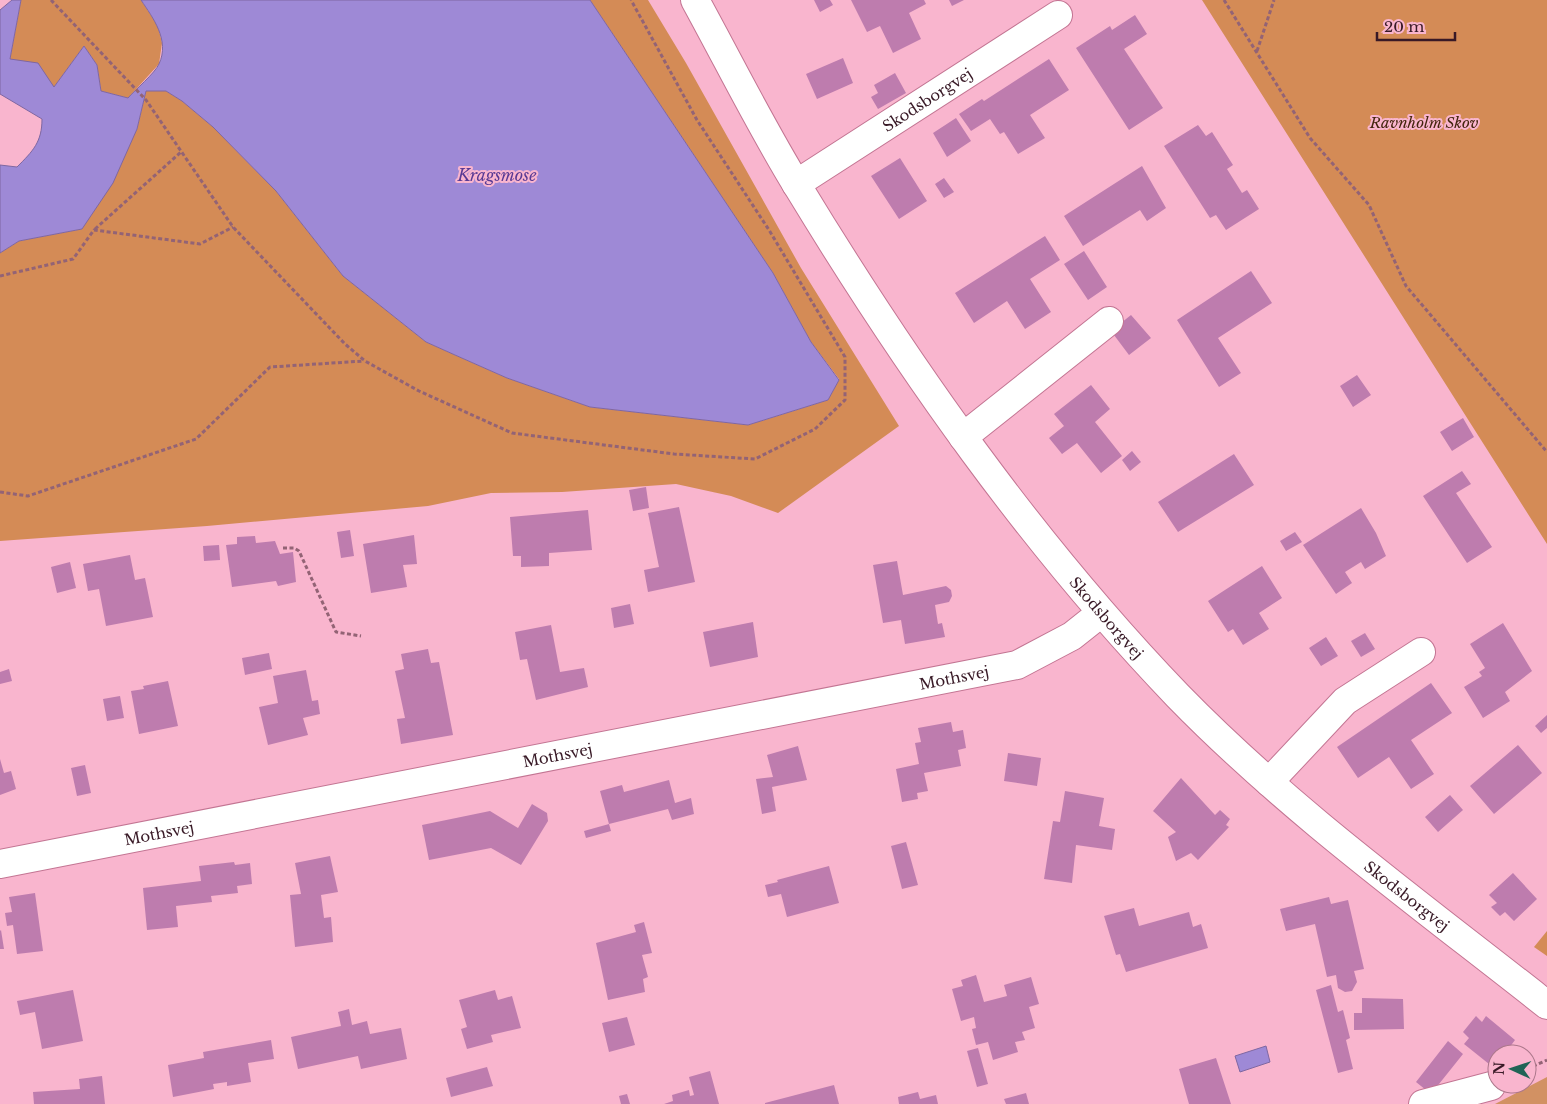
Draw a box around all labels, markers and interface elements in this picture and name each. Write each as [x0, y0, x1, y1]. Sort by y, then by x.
scale bar [1377, 10, 1454, 42]
text: 20 m [1384, 17, 1424, 36]
street label: Skodsborgvej [879, 64, 975, 135]
park label: Ravnholm Skov [1369, 113, 1479, 132]
water label: Kragsmose [457, 165, 537, 185]
street label: Skodsborgvej [1066, 573, 1148, 663]
street label: Mothsvej [918, 661, 990, 693]
street label: Mothsvej [521, 739, 594, 771]
street label: Mothsvej [123, 817, 195, 849]
street label: Skodsborgvej [1361, 856, 1453, 935]
north arrow [1487, 1044, 1537, 1094]
text: N [1490, 1061, 1508, 1075]

